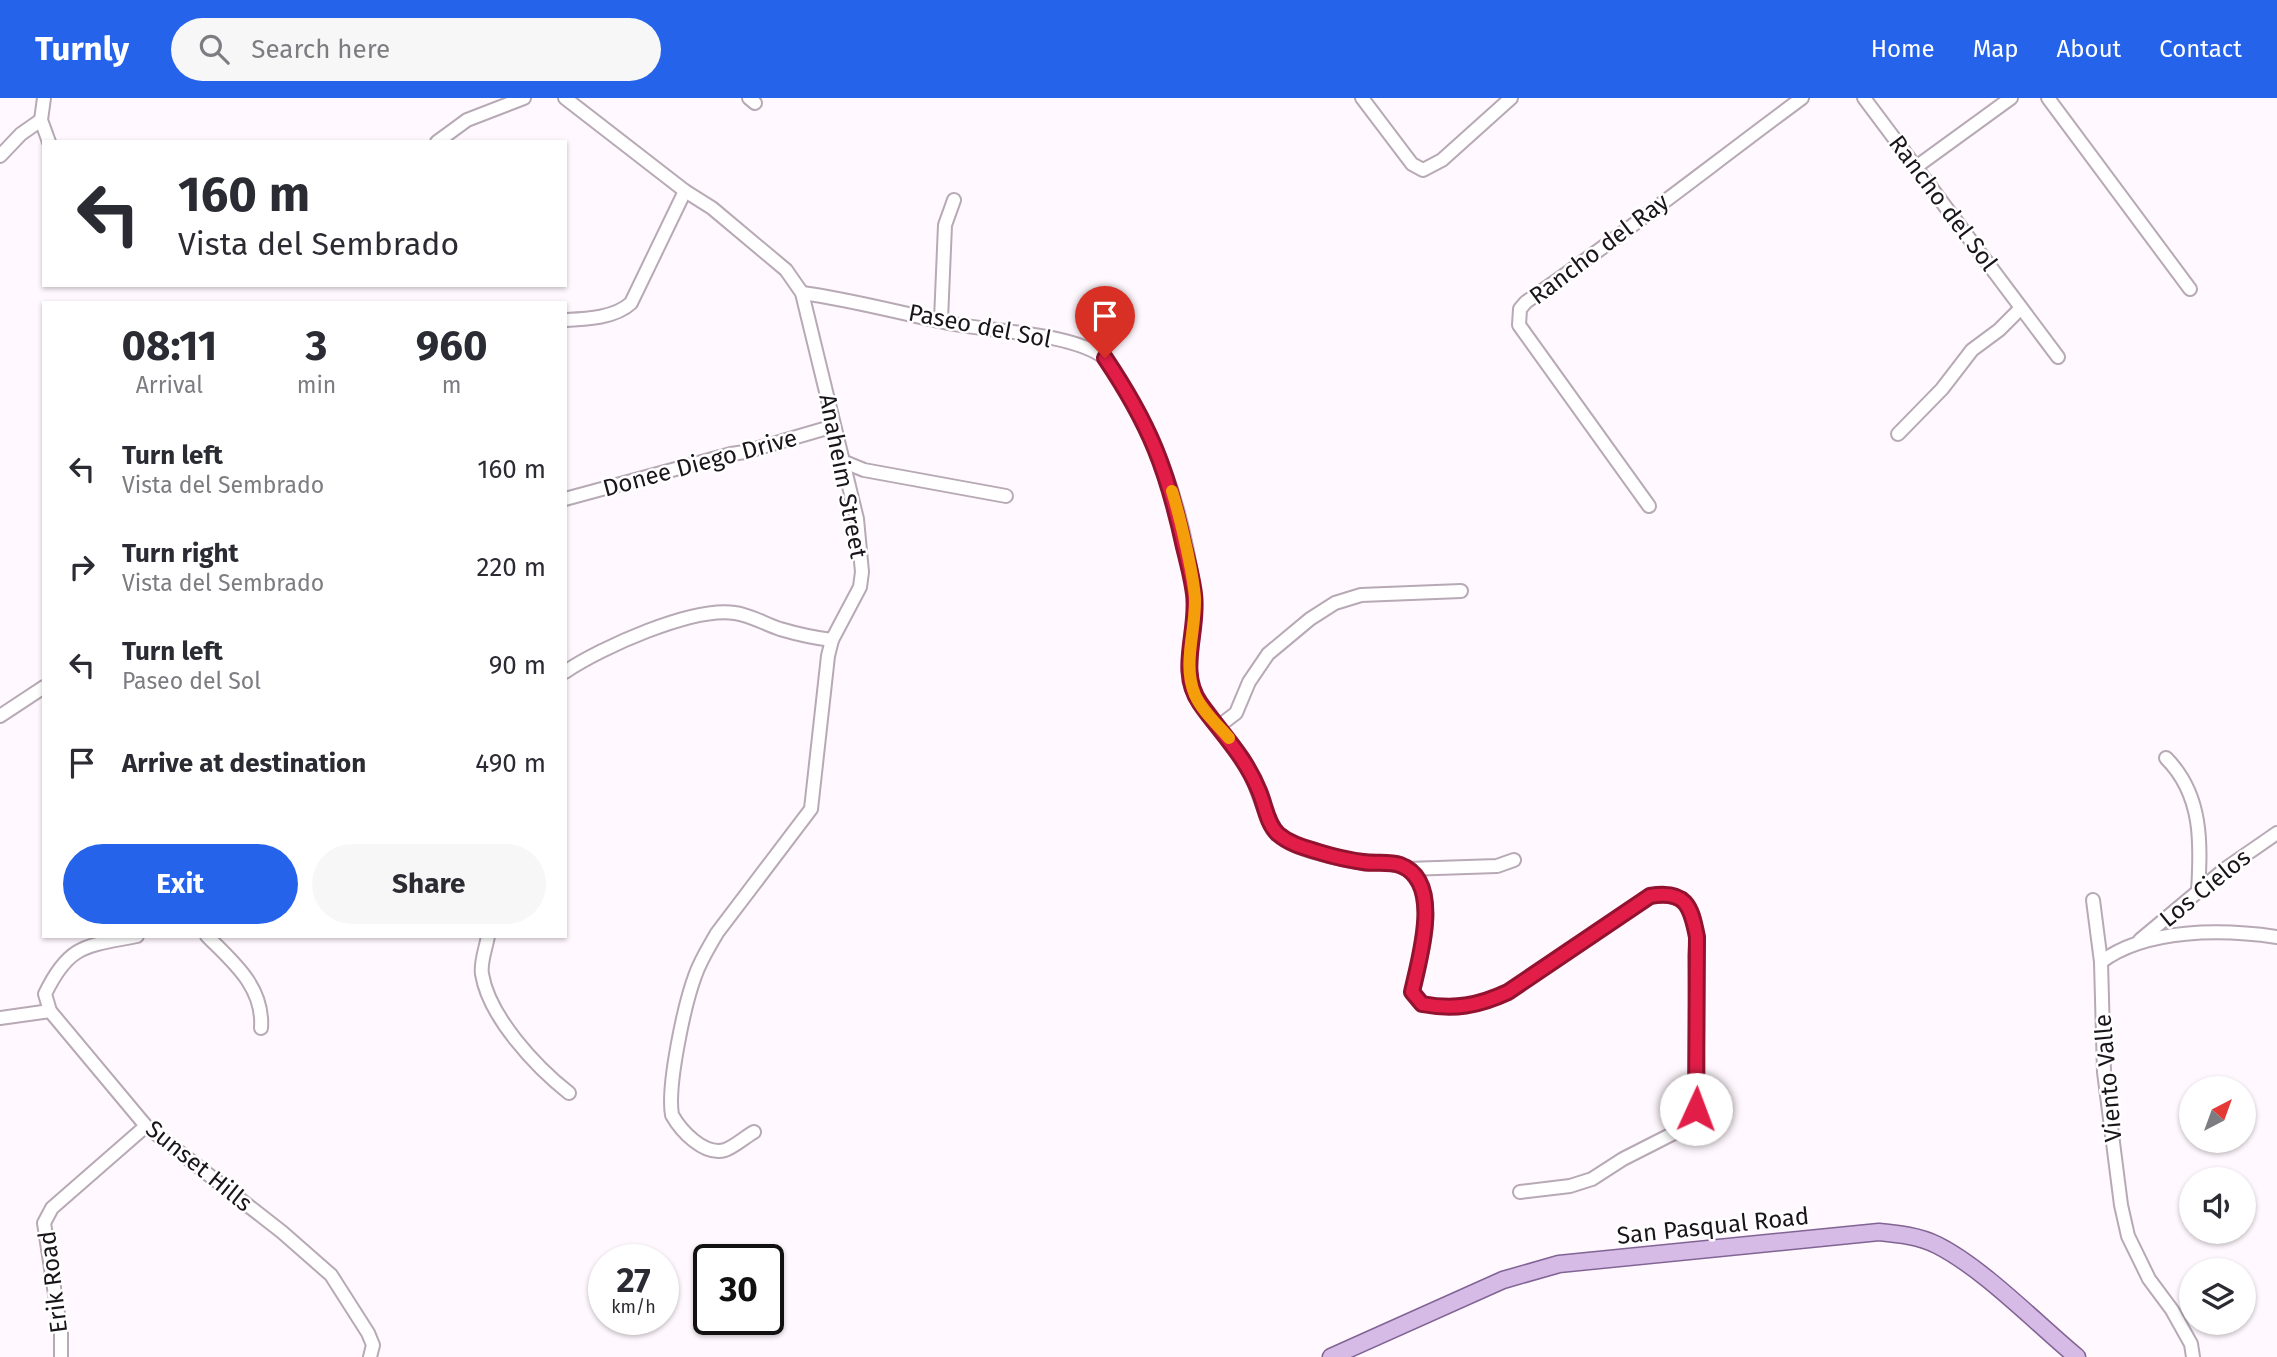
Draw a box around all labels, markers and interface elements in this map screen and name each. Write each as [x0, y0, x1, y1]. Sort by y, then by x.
search box [171, 18, 661, 81]
text: Turnly [35, 29, 129, 69]
icon: search [195, 30, 233, 68]
text: Search here [251, 34, 390, 65]
text: Home [1871, 35, 1935, 63]
text: Map [1973, 35, 2019, 63]
text: About [2057, 35, 2121, 63]
text: Contact [2159, 35, 2242, 63]
street label: Rancho del Sol [1883, 130, 2003, 276]
text: 160 m [178, 165, 310, 224]
icon: left [63, 168, 154, 259]
street label: Rancho del Ray [1524, 187, 1674, 310]
text: Vista del Sembrado [178, 225, 459, 263]
pin [1075, 286, 1135, 358]
icon: arrive [1086, 297, 1124, 335]
street label: Paseo del Sol [906, 298, 1054, 354]
text: 08:11 [121, 321, 217, 371]
text: 3 [306, 321, 327, 371]
text: 960 [416, 321, 488, 371]
text: Arrival [136, 371, 203, 399]
text: min [297, 371, 336, 399]
text: m [442, 371, 462, 399]
street label: Anaheim Street [813, 391, 873, 561]
street label: Donee Diego Drive [600, 424, 800, 502]
text: Turn left [122, 440, 223, 471]
icon: left [63, 450, 101, 488]
text: 160 m [477, 454, 546, 485]
text: Vista del Sembrado [122, 471, 324, 499]
text: Turn right [122, 538, 239, 569]
icon: right [63, 548, 101, 586]
text: 220 m [477, 552, 546, 583]
text: Vista del Sembrado [122, 569, 324, 597]
text: Turn left [122, 636, 223, 667]
icon: left [63, 646, 101, 684]
text: 90 m [489, 650, 546, 681]
text: Paseo del Sol [122, 667, 261, 695]
icon: arrive [63, 744, 101, 782]
text: Arrive at destination [122, 748, 366, 779]
text: 490 m [475, 748, 546, 779]
street label: Los Cielos [2154, 843, 2256, 933]
button: Exit [63, 844, 298, 924]
button: Share [312, 844, 546, 924]
street label: Viento Valle [2088, 1013, 2128, 1143]
position arrow [1659, 1072, 1733, 1146]
north arrow [2179, 1076, 2256, 1153]
map controls [2179, 1076, 2256, 1335]
street label: Sunset Hills [140, 1115, 258, 1217]
button: sound [2179, 1167, 2256, 1244]
street label: San Pasqual Road [1616, 1202, 1810, 1250]
street label: Erik Road [33, 1229, 73, 1335]
speed limit sign: 30 [693, 1244, 784, 1335]
button: layers [2179, 1258, 2256, 1335]
text: 27 [616, 1259, 651, 1301]
text: km/h [611, 1296, 656, 1318]

